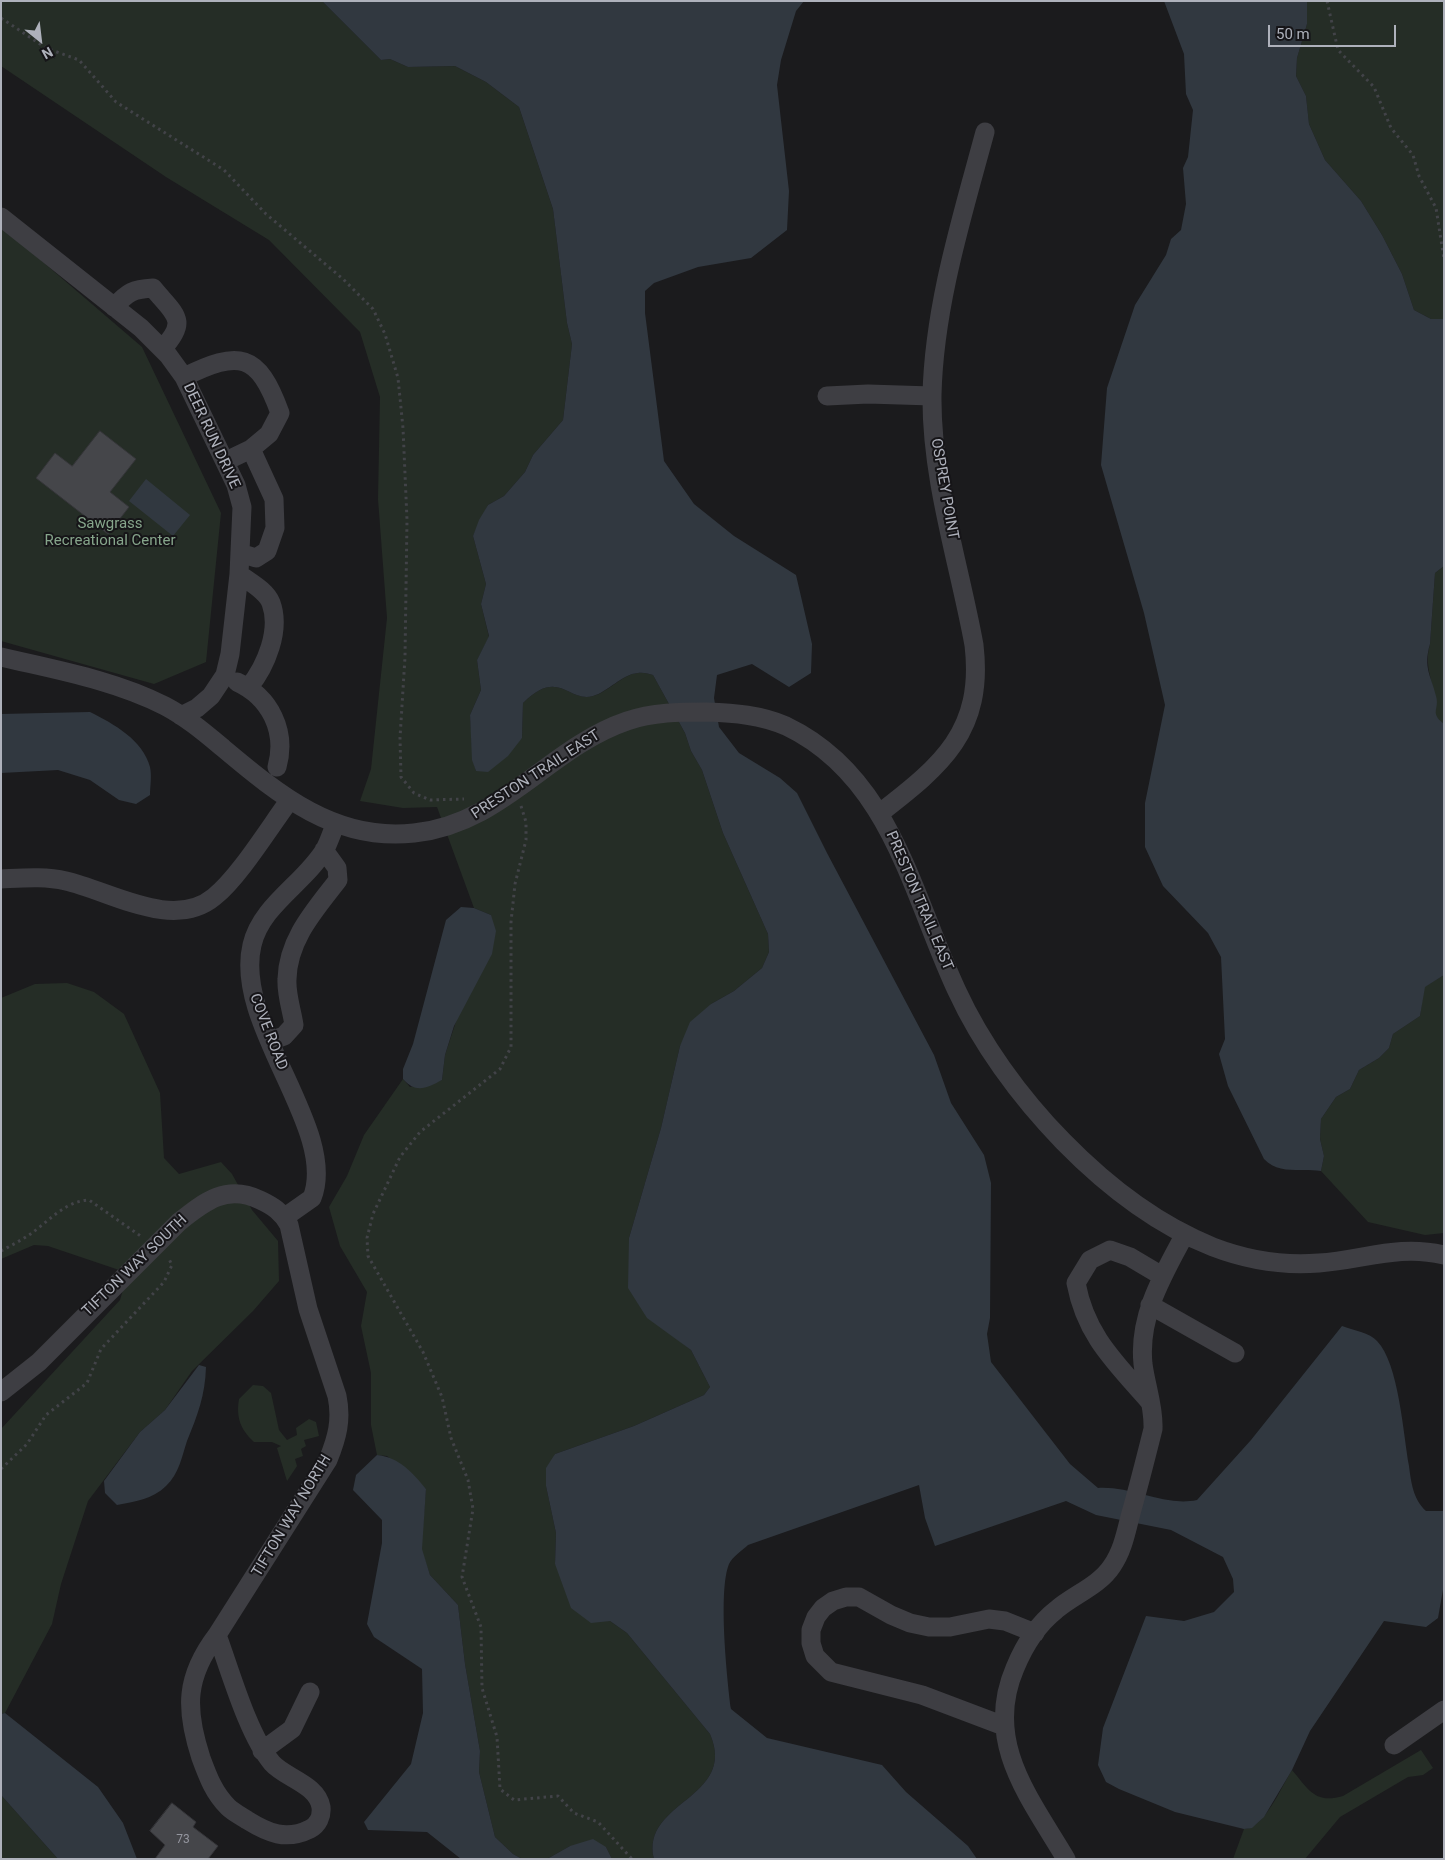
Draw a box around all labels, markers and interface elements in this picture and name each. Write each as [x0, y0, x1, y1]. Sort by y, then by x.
north arrow [15, 15, 65, 65]
scale bar [1270, 15, 1398, 47]
text: 50 m [1276, 25, 1310, 43]
text: N [39, 44, 55, 63]
street label: DEER RUN DRIVE [179, 380, 243, 492]
street label: OSPREY POINT [926, 437, 962, 541]
park label: Sawgrass Recreational Center [45, 515, 175, 550]
street label: PRESTON TRAIL EAST [468, 727, 604, 823]
street label: PRESTON TRAIL EAST [881, 829, 957, 973]
street label: COVE ROAD [245, 991, 291, 1073]
street label: TIFTON WAY SOUTH [79, 1211, 191, 1321]
street label: TIFTON WAY NORTH [248, 1452, 336, 1580]
house number: 73 [176, 1833, 190, 1847]

